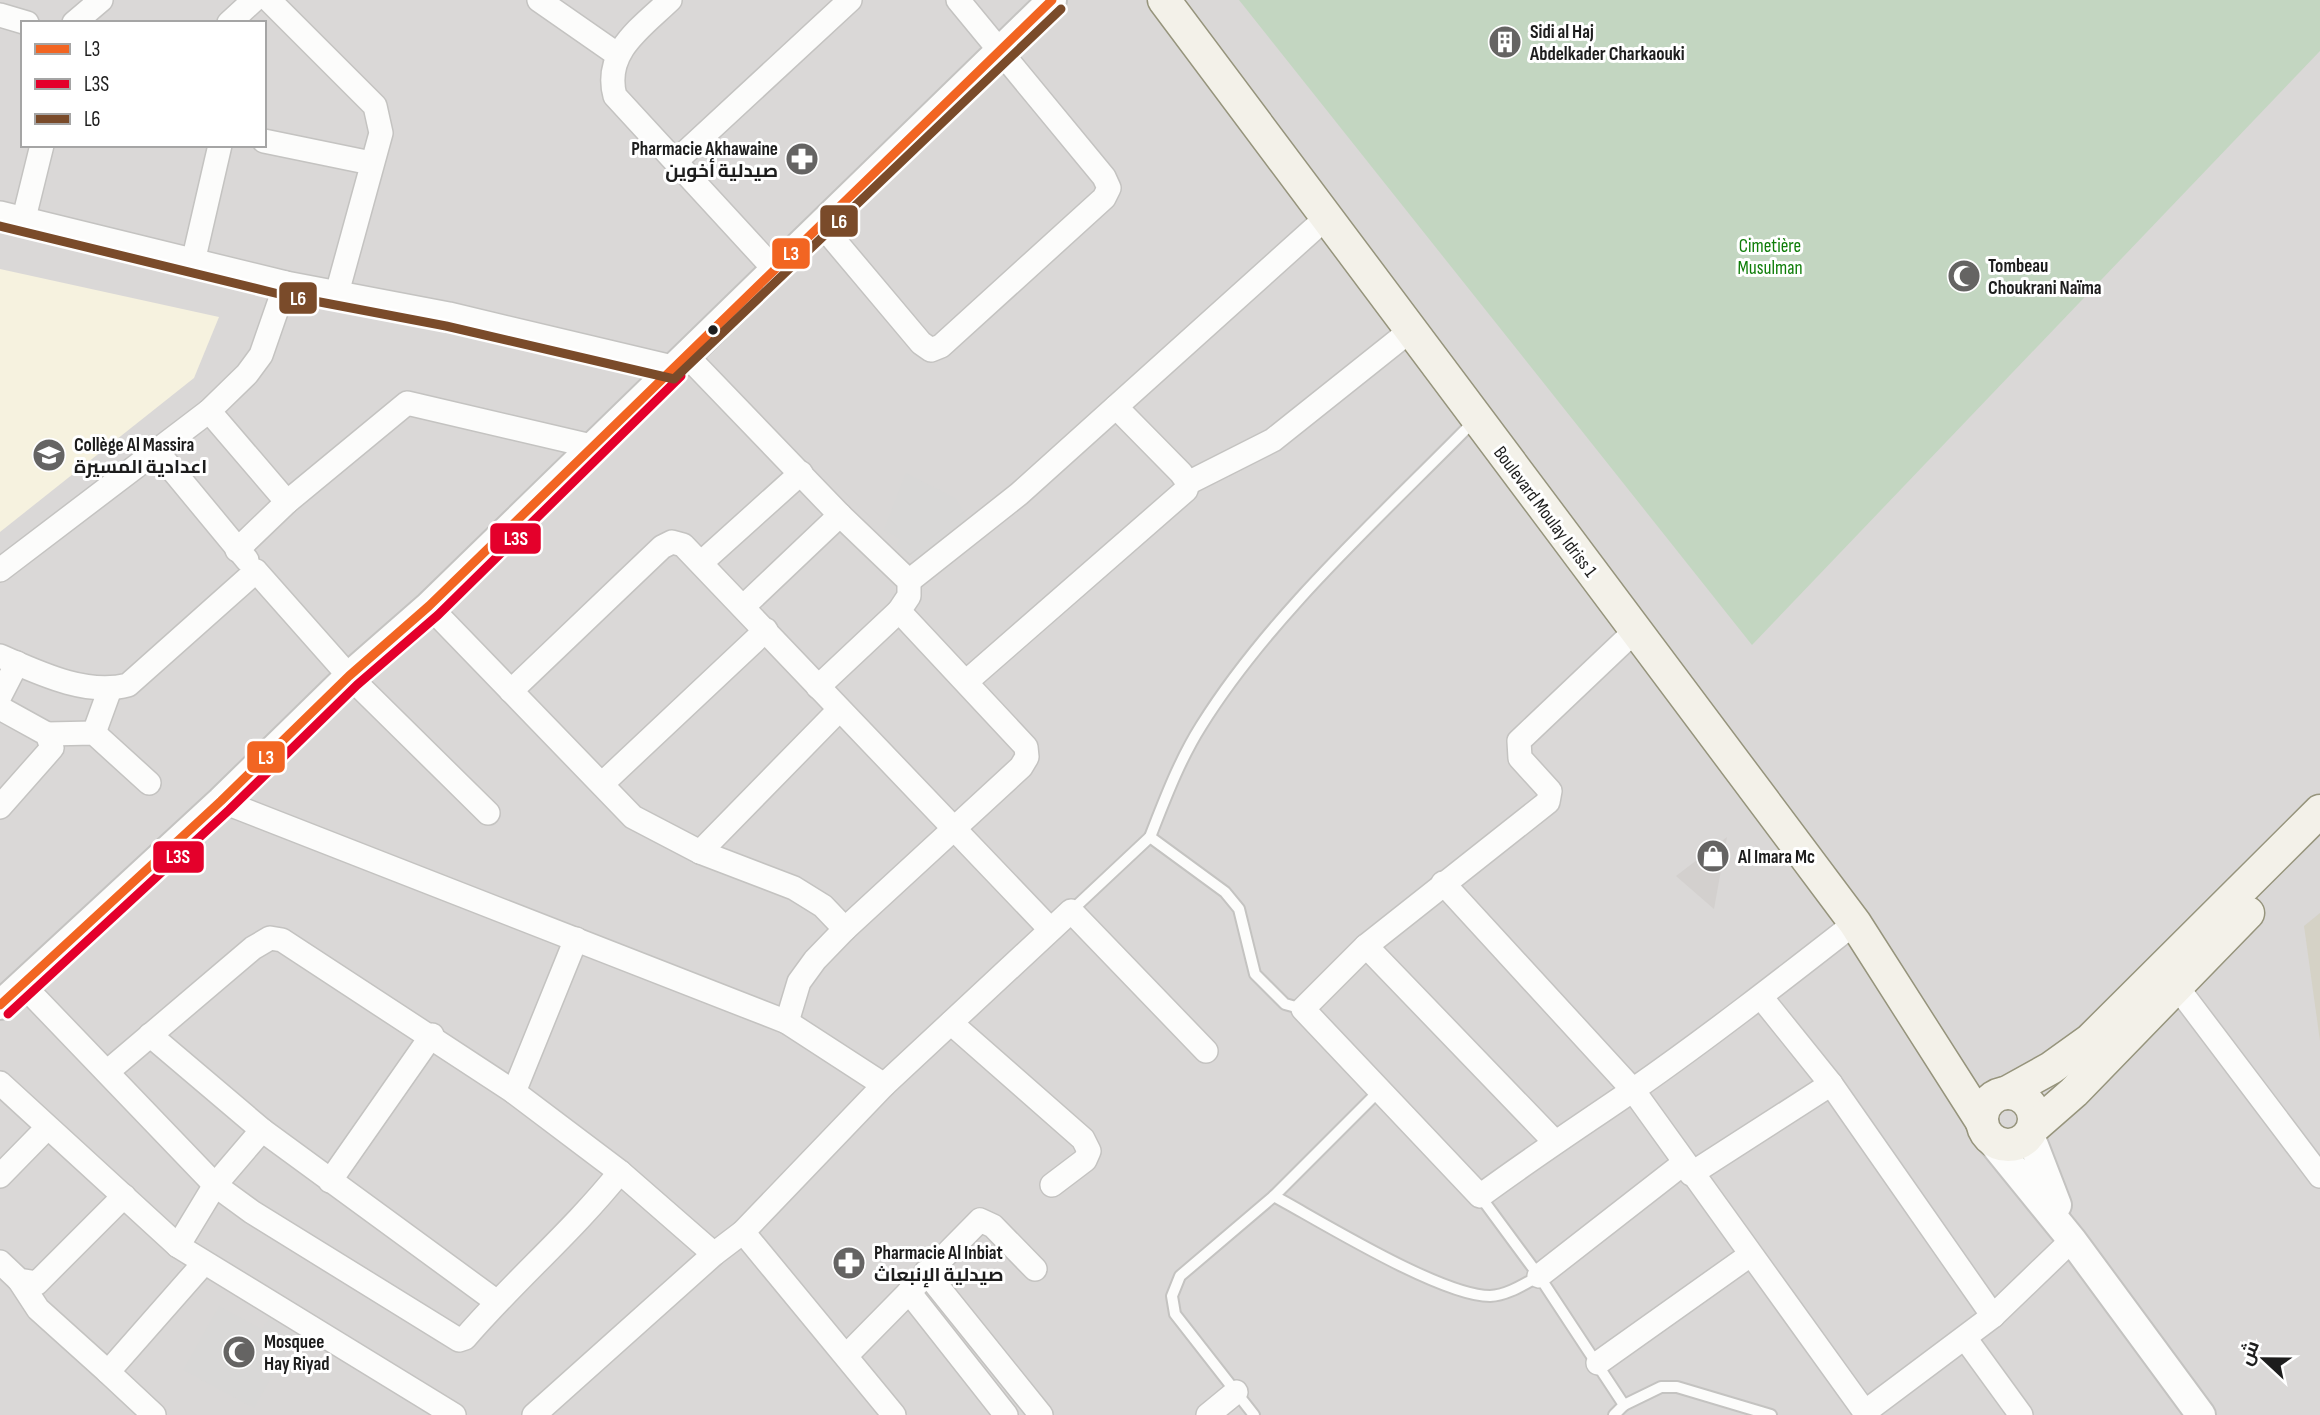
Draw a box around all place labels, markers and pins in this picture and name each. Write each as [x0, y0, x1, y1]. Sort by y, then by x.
place label: Sidi al Haj Abdelkader Charkaouki [1529, 21, 1685, 66]
building icon: Sidi al Haj Abdelkader Charkaouki [1486, 23, 1524, 61]
place label: Pharmacie Akhawaine صيدلية أخوين [631, 138, 778, 183]
pharmacy icon: Pharmacie Akhawaine صيدلية أخوين [783, 140, 821, 178]
place label: Tombeau Choukrani Naïma [1988, 255, 2102, 300]
mosque icon: Tombeau Choukrani Naïma [1945, 257, 1983, 295]
unlabelled marker [706, 323, 720, 337]
place label: Collège Al Massira اعدادية المسيرة [74, 434, 207, 479]
school or university icon: Collège Al Massira اعدادية المسيرة [30, 436, 68, 474]
shop icon: Al Imara Mc [1694, 837, 1732, 875]
place label: Al Imara Mc [1737, 846, 1815, 869]
place label: Pharmacie Al Inbiat صيدلية الإنبعاث [874, 1242, 1004, 1288]
pharmacy icon: Pharmacie Al Inbiat صيدلية الإنبعاث [830, 1244, 868, 1282]
place label: Mosquee Hay Riyad [264, 1331, 330, 1376]
mosque icon: Mosquee Hay Riyad [220, 1333, 258, 1371]

